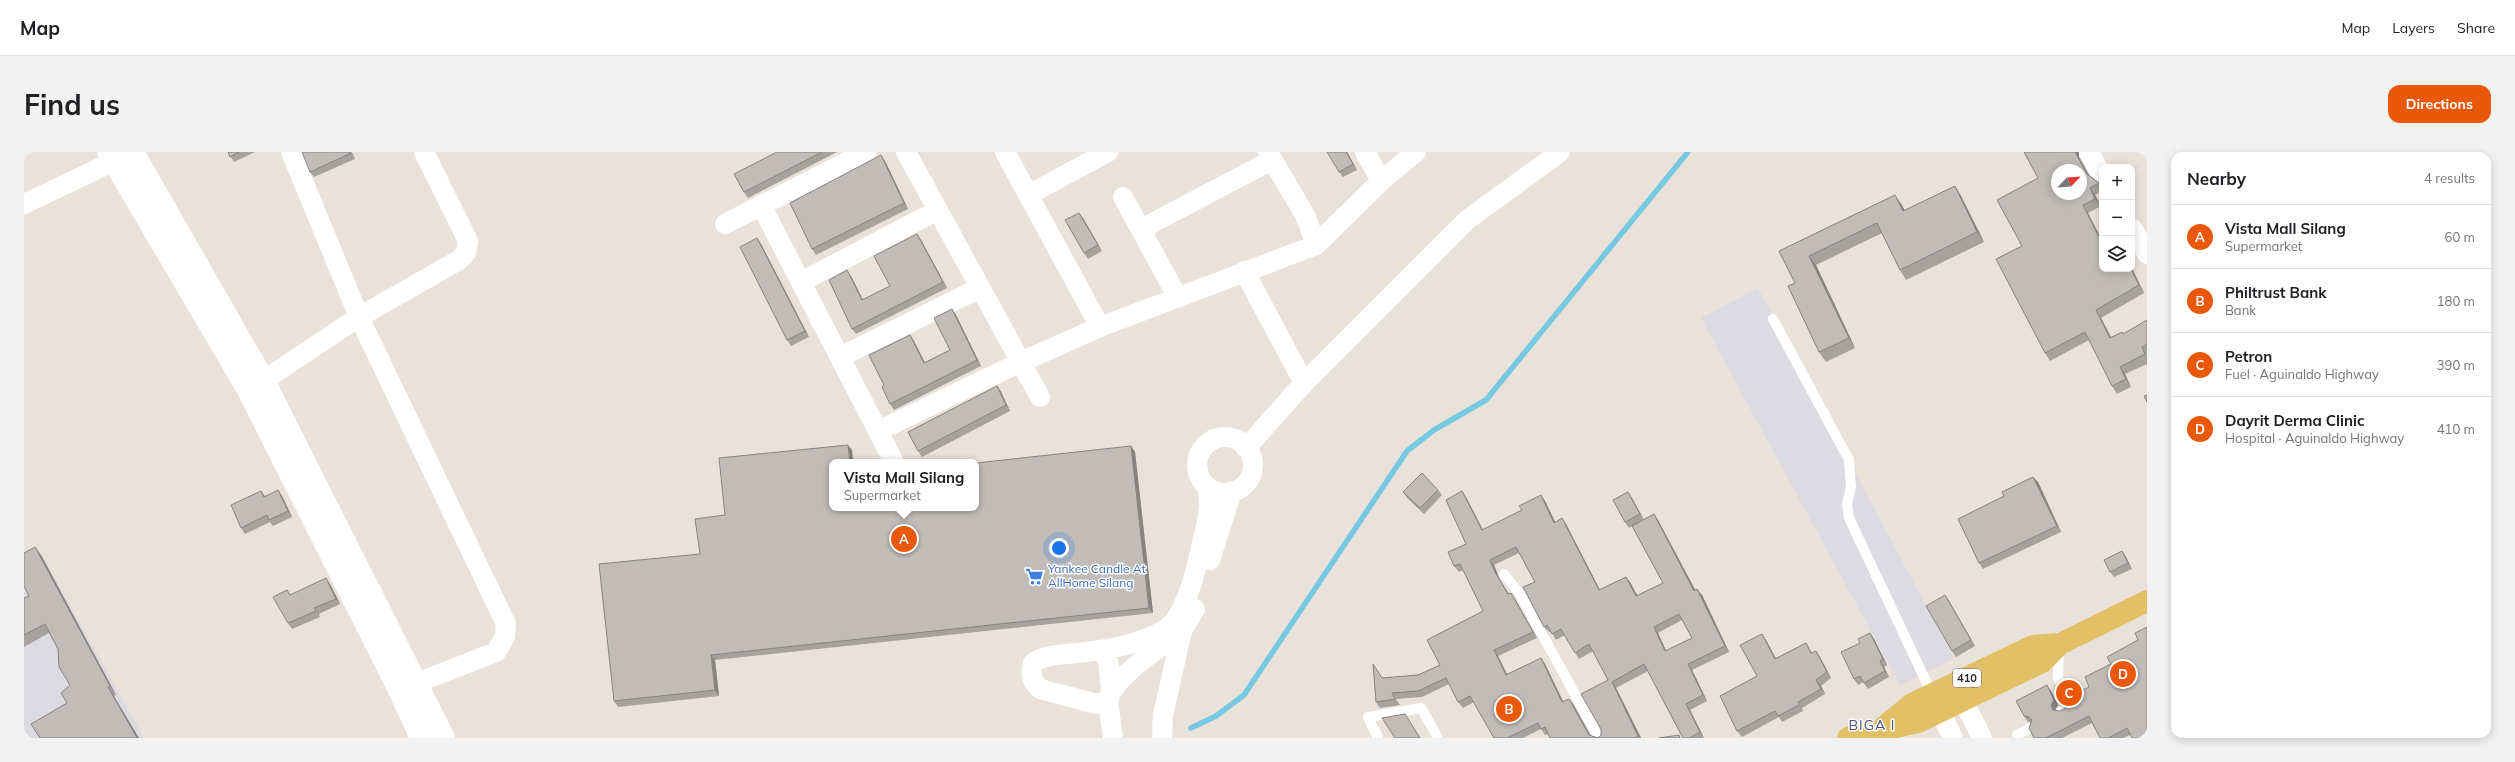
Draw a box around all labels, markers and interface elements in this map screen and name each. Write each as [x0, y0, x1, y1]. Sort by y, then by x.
text: Map [20, 16, 60, 40]
text: Map [2341, 19, 2370, 37]
text: Layers [2392, 19, 2435, 37]
text: Share [2457, 19, 2495, 37]
button: Directions [2388, 85, 2491, 123]
text: Find us [24, 87, 120, 122]
north arrow [2051, 164, 2087, 200]
map controls [2099, 164, 2135, 272]
button: + [2099, 164, 2135, 200]
text: Nearby [2187, 168, 2246, 189]
text: 4 results [2424, 170, 2475, 186]
button: − [2099, 200, 2135, 236]
text: Vista Mall Silang [2225, 219, 2346, 238]
text: A [2195, 229, 2205, 245]
text: 60 m [2445, 229, 2475, 245]
button: layers [2099, 236, 2135, 272]
text: Supermarket [2225, 238, 2302, 254]
text: Philtrust Bank [2225, 283, 2327, 302]
text: B [2196, 293, 2204, 309]
text: 180 m [2437, 293, 2475, 309]
text: Bank [2225, 302, 2256, 318]
text: Petron [2225, 347, 2272, 366]
text: C [2196, 357, 2204, 373]
text: 390 m [2437, 357, 2475, 373]
text: Fuel · Aguinaldo Highway [2225, 366, 2379, 382]
text: Dayrit Derma Clinic [2225, 411, 2364, 430]
text: D [2195, 421, 2205, 437]
text: 410 m [2437, 421, 2475, 437]
text: Hospital · Aguinaldo Highway [2225, 430, 2404, 446]
popup [829, 459, 979, 511]
text: Vista Mall Silang [844, 468, 964, 487]
text: Supermarket [844, 487, 921, 503]
pin: A [891, 524, 917, 554]
your location [1049, 538, 1069, 558]
place label: Yankee Candle At AllHome Silang [1047, 561, 1146, 590]
supermarket icon: Yankee Candle At AllHome Silang [1025, 566, 1045, 586]
pin: D [2110, 659, 2136, 689]
road number: 410 [1953, 669, 1981, 687]
pin: C [2056, 678, 2082, 708]
pin: B [1496, 694, 1522, 724]
district label: BIGA I [1849, 716, 1895, 734]

